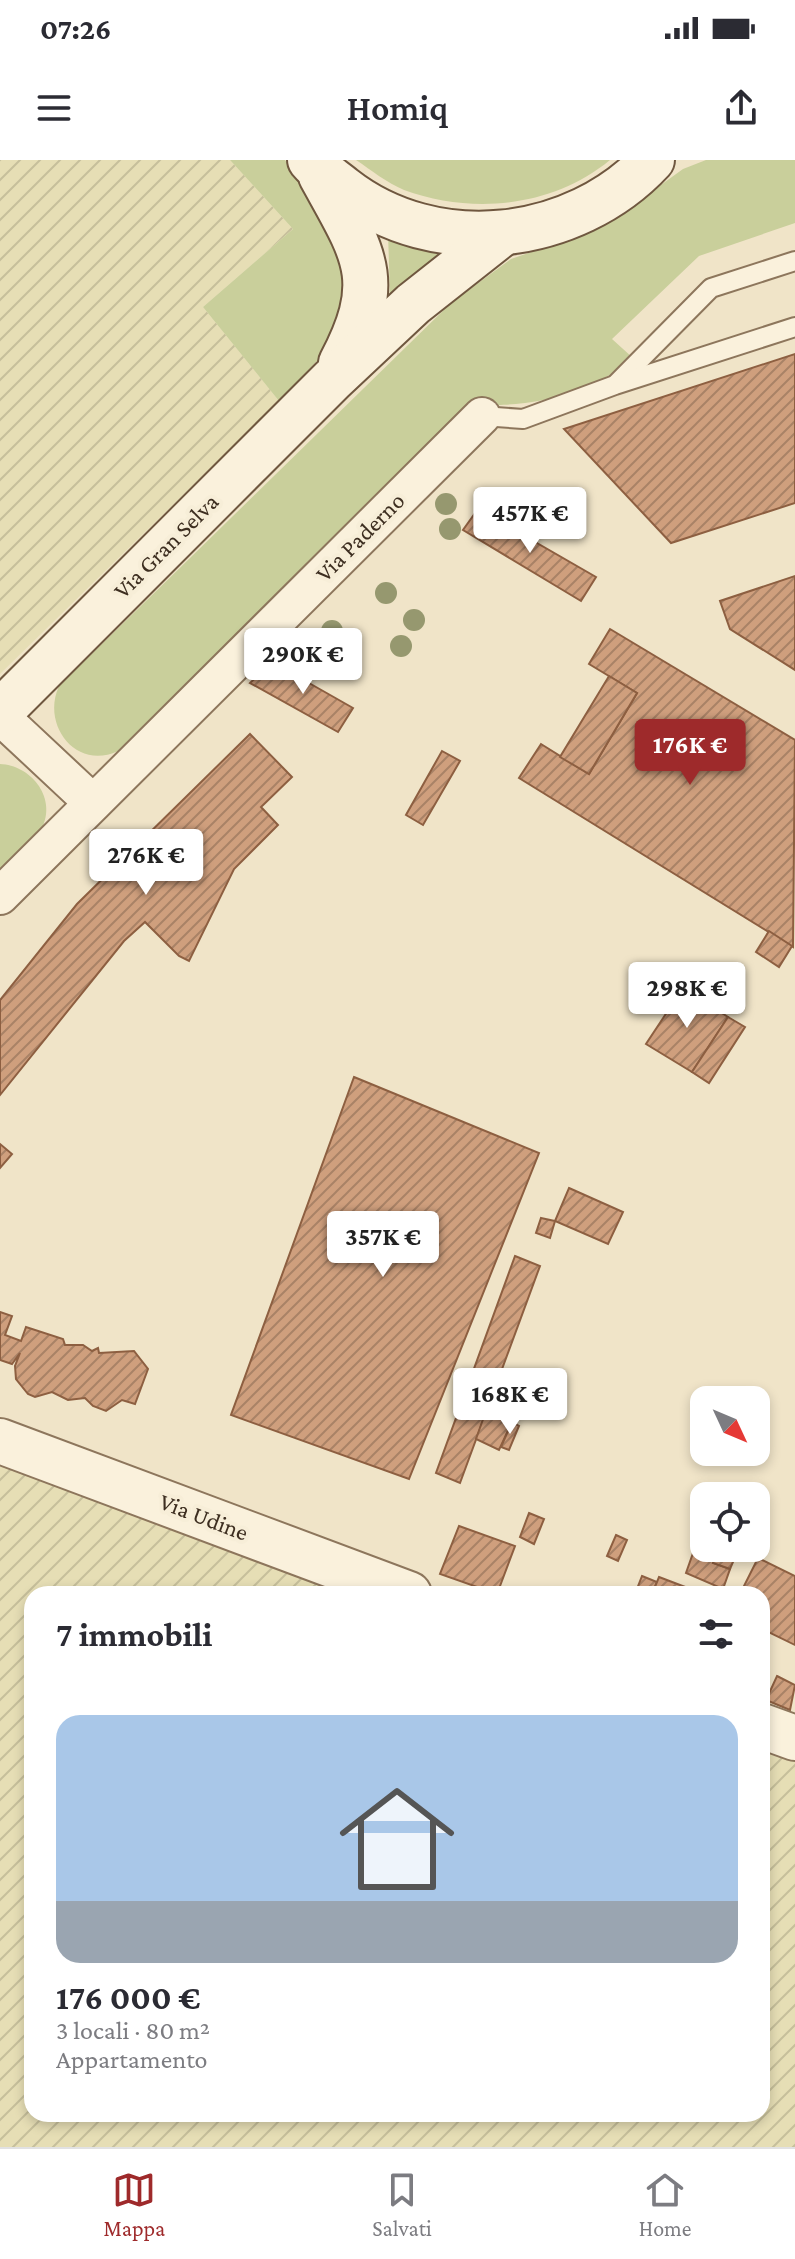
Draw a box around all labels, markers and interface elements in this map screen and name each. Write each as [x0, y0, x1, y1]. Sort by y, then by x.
text: 07:26 [40, 12, 111, 45]
icon: menu [32, 86, 76, 130]
icon: share [719, 86, 763, 130]
text: Homiq [347, 88, 448, 128]
street label: Via Paderno [310, 487, 410, 587]
pin: 457K € [465, 487, 595, 555]
street label: Via Gran Selva [108, 488, 224, 604]
text: 457K € [491, 498, 569, 527]
pin: 290K € [238, 628, 368, 696]
text: 290K € [262, 639, 344, 668]
pin: 176K € [625, 719, 755, 787]
text: 176K € [653, 730, 727, 759]
pin: 276K € [81, 829, 211, 897]
text: 276K € [107, 840, 185, 869]
pin: 298K € [622, 962, 752, 1030]
text: 298K € [646, 973, 728, 1002]
pin: 357K € [318, 1211, 448, 1279]
text: 357K € [345, 1222, 421, 1251]
pin: 168K € [445, 1368, 575, 1436]
text: 168K € [471, 1379, 549, 1408]
north arrow [690, 1386, 770, 1466]
map controls [690, 1386, 770, 1562]
button: locate [690, 1482, 770, 1562]
street label: Via Udine [156, 1487, 252, 1546]
icon: filters [694, 1612, 738, 1656]
text: 7 immobili [56, 1616, 212, 1653]
icon: home [325, 1767, 469, 1911]
text: 176 000 € [56, 1979, 200, 2016]
text: 3 locali · 80 m² [56, 2016, 210, 2045]
text: Appartamento [56, 2045, 207, 2074]
tab: Mappa [104, 2168, 165, 2241]
tab: Salvati [372, 2168, 432, 2241]
tab: Home [639, 2168, 691, 2241]

